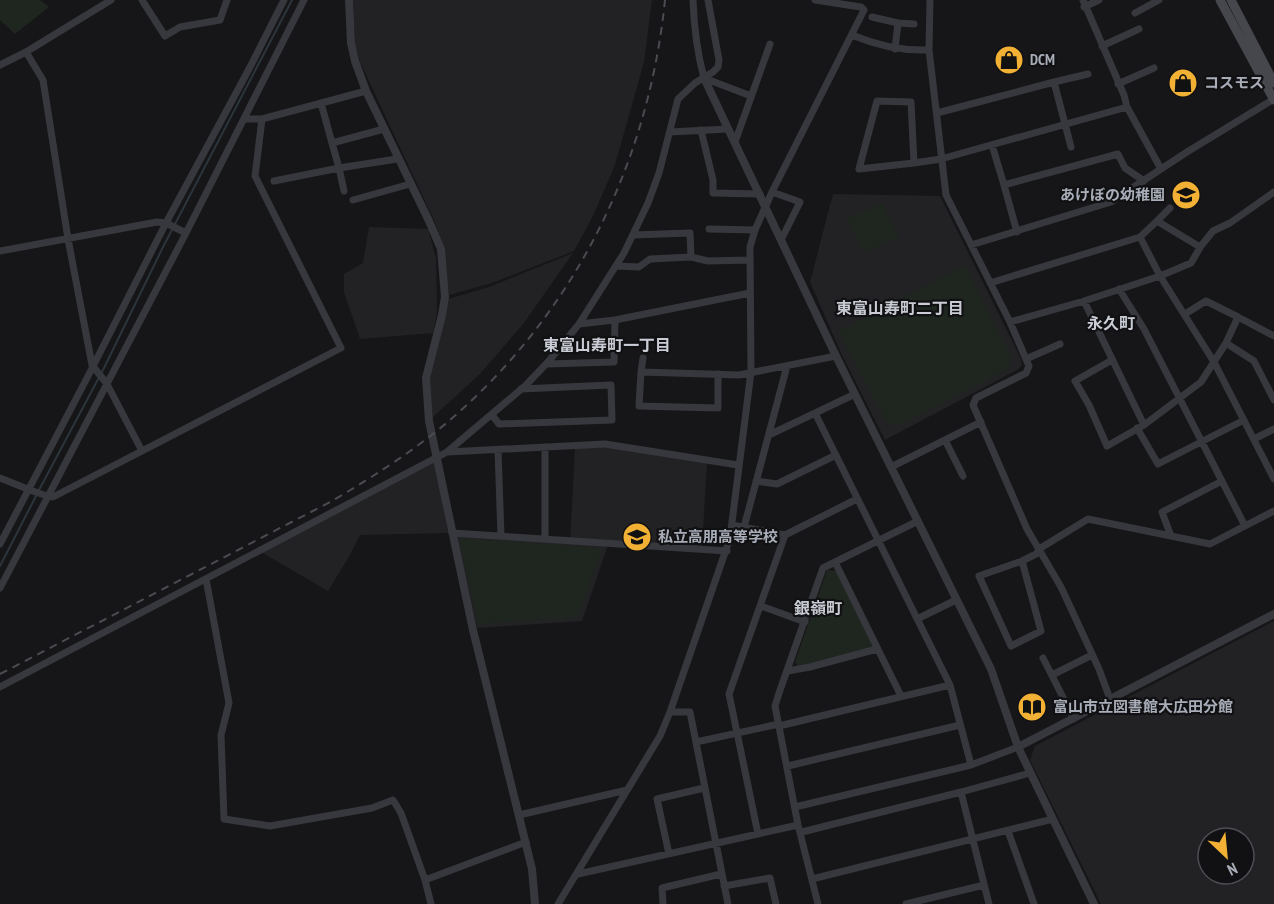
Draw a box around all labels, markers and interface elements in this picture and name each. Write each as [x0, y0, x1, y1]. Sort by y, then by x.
shop icon: DCM [993, 44, 1025, 76]
place label: DCM [1030, 50, 1055, 69]
shop icon: コスモス [1167, 67, 1199, 99]
place label: コスモス [1204, 73, 1264, 92]
school or university icon: あけぼの幼稚園 [1170, 179, 1202, 211]
place label: あけぼの幼稚園 [1060, 185, 1165, 204]
district label: 東富山寿町二丁目 [836, 298, 964, 318]
district label: 永久町 [1087, 313, 1135, 333]
district label: 東富山寿町一丁目 [543, 335, 671, 355]
school or university icon: 私立高朋高等学校 [621, 521, 653, 553]
place label: 私立高朋高等学校 [658, 527, 778, 546]
district label: 銀嶺町 [794, 598, 842, 618]
library icon: 富山市立図書館大広田分館 [1016, 691, 1048, 723]
place label: 富山市立図書館大広田分館 [1053, 697, 1233, 716]
north arrow [1196, 826, 1256, 886]
text: N [1224, 859, 1241, 880]

